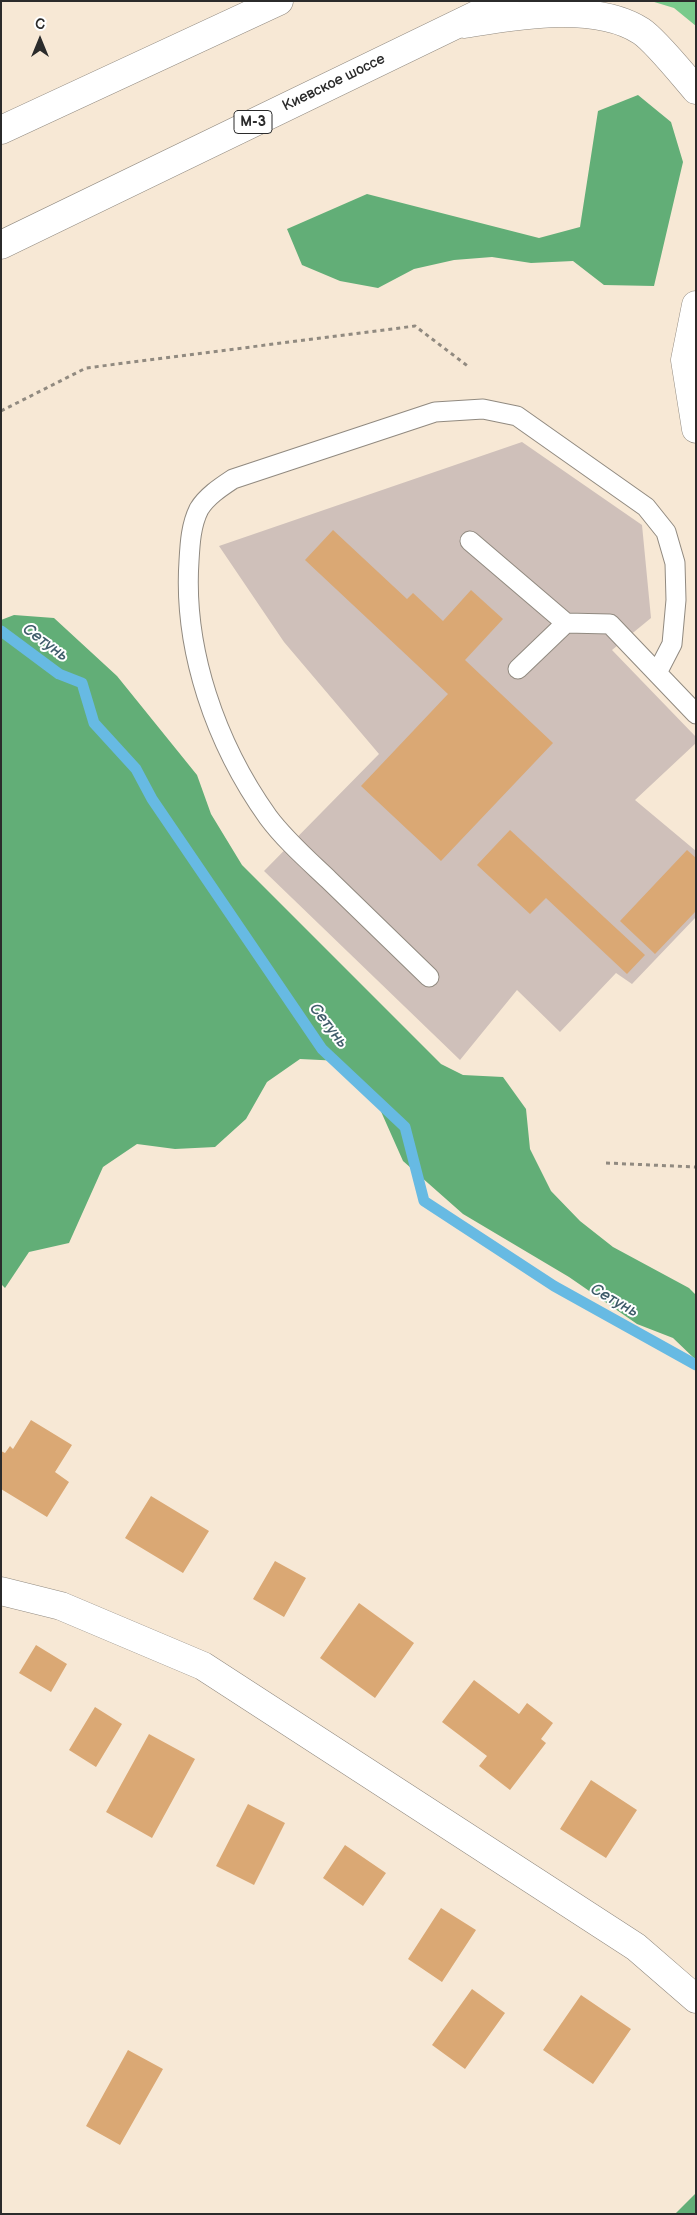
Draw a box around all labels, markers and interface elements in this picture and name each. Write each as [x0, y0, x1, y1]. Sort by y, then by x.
north arrow [15, 15, 65, 65]
text: С [35, 16, 45, 33]
street label: Киевское шоссе [280, 50, 388, 116]
road number: М-3 [234, 110, 272, 134]
water label: Сетунь [19, 620, 71, 666]
water label: Сетунь [305, 1000, 351, 1052]
water label: Сетунь [587, 1280, 641, 1322]

